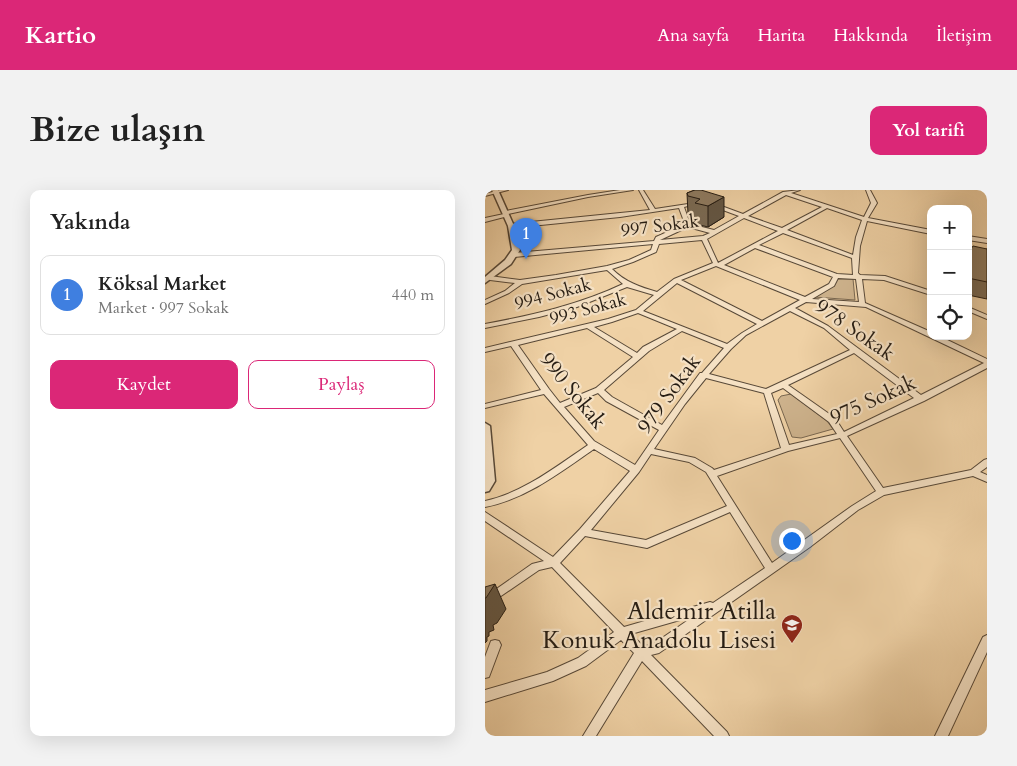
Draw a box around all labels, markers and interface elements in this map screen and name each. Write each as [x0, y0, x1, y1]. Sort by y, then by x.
text: Kartio [25, 19, 96, 52]
text: Ana sayfa [657, 23, 729, 48]
text: Harita [757, 23, 805, 48]
text: Hakkında [833, 23, 908, 48]
text: İletişim [936, 23, 992, 48]
text: Bize ulaşın [30, 106, 205, 154]
button: Yol tarifi [870, 106, 987, 155]
map controls [927, 205, 972, 340]
button: + [927, 205, 972, 250]
text: Yakında [50, 208, 130, 237]
street label: 997 Sokak [620, 209, 701, 243]
pin: 1 [510, 218, 542, 259]
button: − [927, 250, 972, 295]
text: Köksal Market [98, 271, 226, 297]
street label: 994 Sokak [512, 272, 594, 316]
text: 1 [63, 284, 71, 306]
text: 440 m [392, 284, 434, 306]
street label: 993 Sokak [547, 287, 629, 331]
street label: 978 Sokak [809, 292, 901, 369]
button: locate [927, 295, 972, 340]
text: Market · 997 Sokak [98, 297, 229, 319]
street label: 990 Sokak [533, 346, 613, 436]
street label: 979 Sokak [630, 348, 708, 439]
button: Kaydet [50, 360, 238, 409]
button: Paylaş [248, 360, 435, 409]
street label: 975 Sokak [825, 368, 921, 432]
your location [779, 528, 805, 554]
place label: Aldemir Atilla Konuk Anadolu Lisesi [542, 594, 776, 657]
school or university icon: Aldemir Atilla Konuk Anadolu Lisesi [780, 613, 804, 644]

